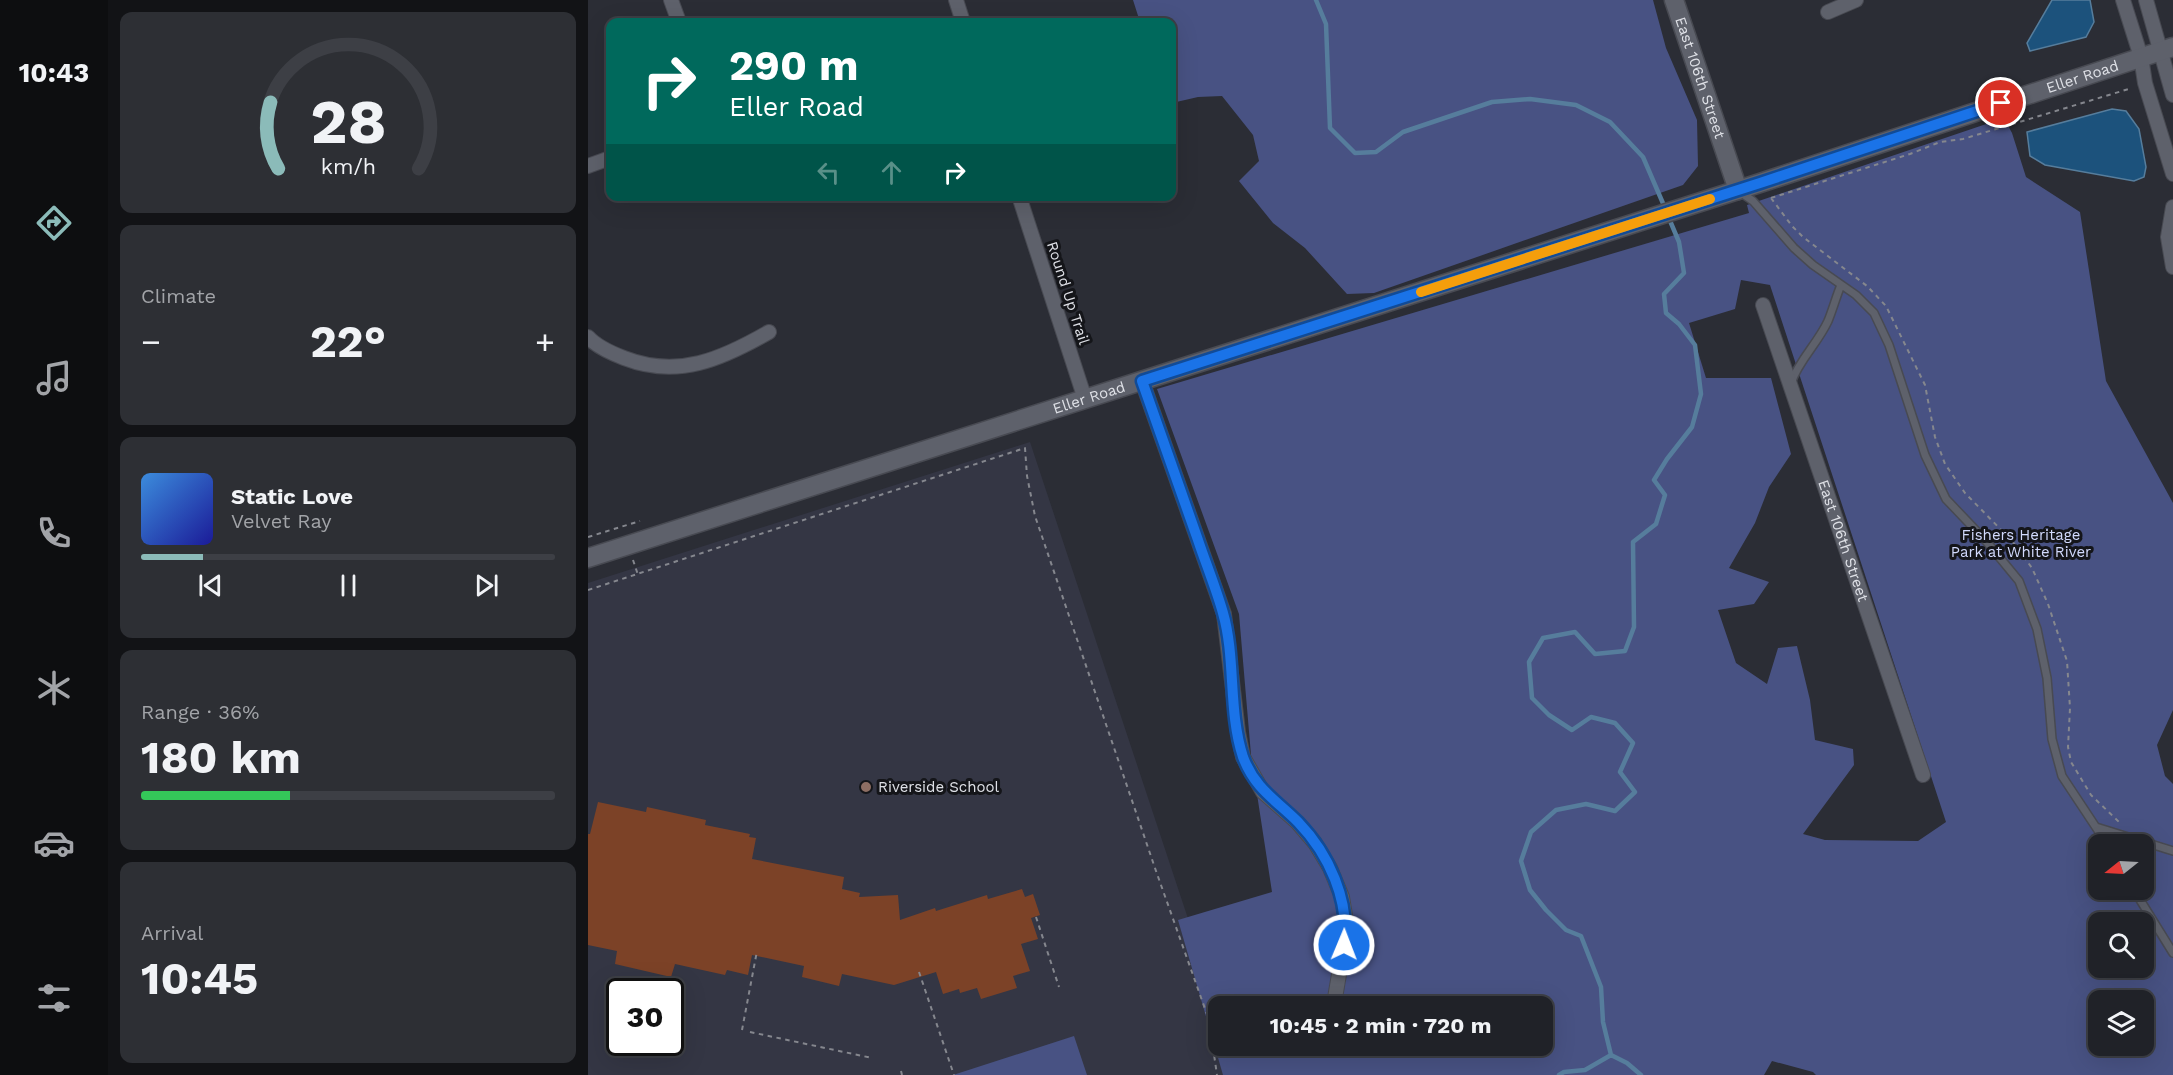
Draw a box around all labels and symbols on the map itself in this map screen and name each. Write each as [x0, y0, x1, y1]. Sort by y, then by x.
street label: East 106th Street [1671, 14, 1729, 142]
street label: Eller Road [2044, 57, 2121, 97]
pin [1975, 77, 2026, 128]
street label: Round Up Trail [1043, 239, 1093, 347]
street label: Eller Road [1051, 378, 1127, 418]
street label: East 106th Street [1814, 478, 1873, 605]
park label: Fishers Heritage Park at White River [1951, 526, 2091, 561]
place label: Riverside School [878, 778, 1000, 796]
marker: Riverside School [859, 780, 873, 794]
north arrow [2088, 834, 2154, 900]
position arrow [1312, 913, 1376, 977]
speed limit sign: 30 [606, 978, 684, 1056]

